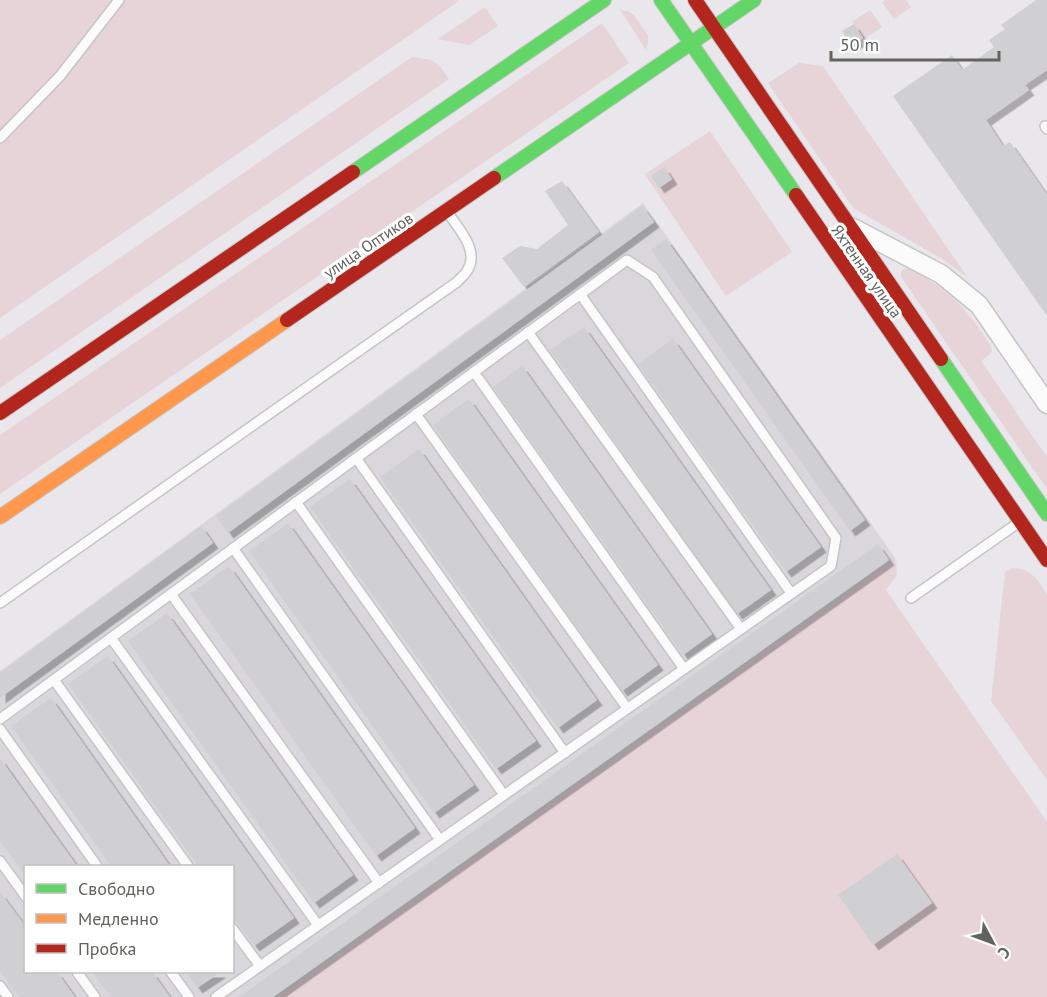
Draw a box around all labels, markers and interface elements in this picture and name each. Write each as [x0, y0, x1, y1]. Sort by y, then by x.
scale bar [831, 24, 999, 62]
text: 50 m [840, 33, 879, 56]
street label: улица Оптиков [319, 208, 417, 282]
street label: Яхтенная улица [827, 220, 907, 322]
legend [24, 865, 234, 973]
text: Свободно [78, 877, 155, 900]
text: Медленно [78, 907, 159, 930]
north arrow [963, 913, 1023, 973]
text: Пробка [78, 937, 136, 960]
text: С [994, 943, 1015, 963]

